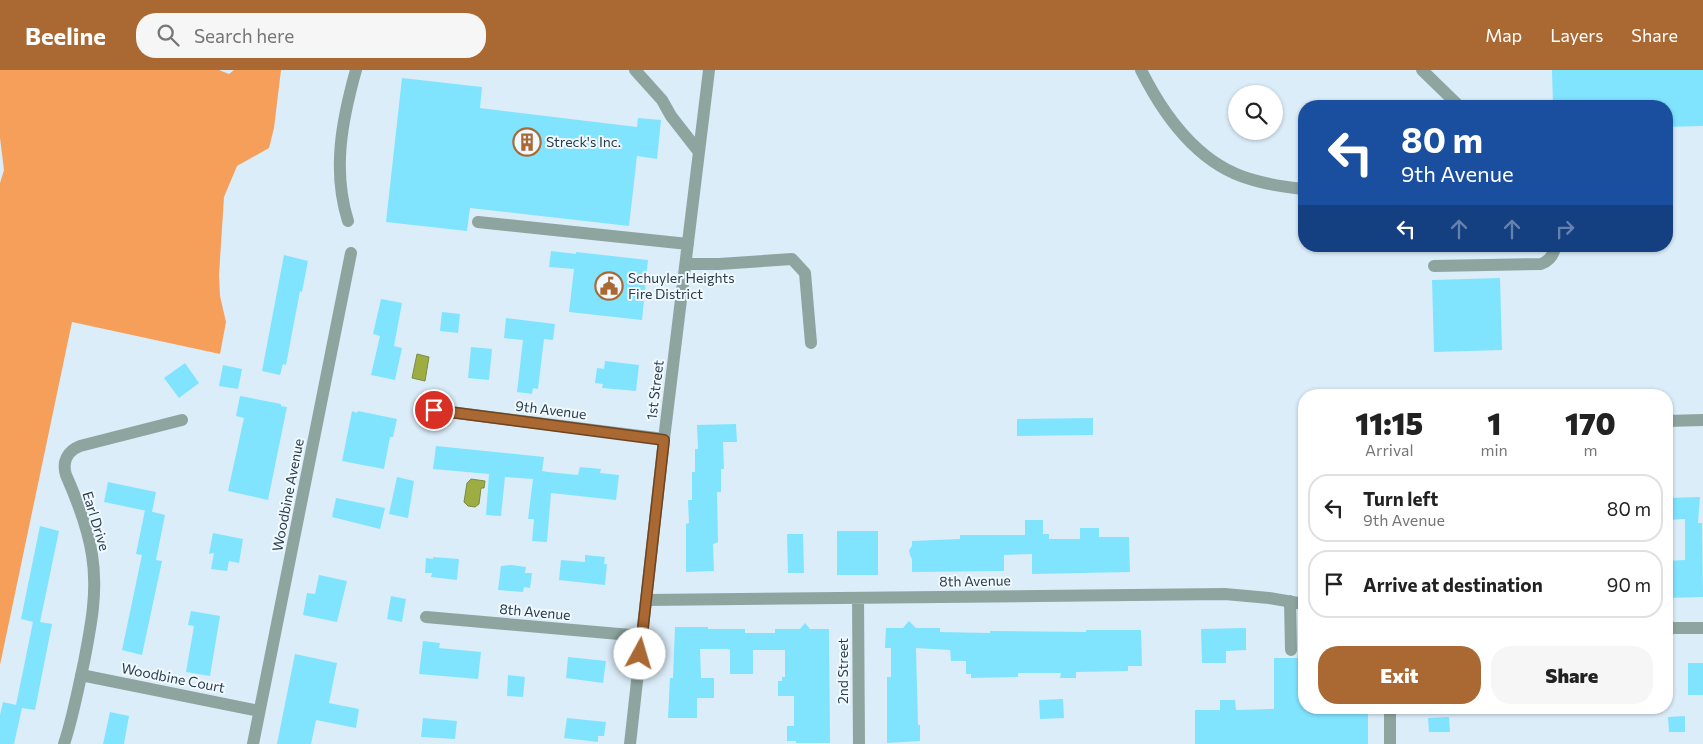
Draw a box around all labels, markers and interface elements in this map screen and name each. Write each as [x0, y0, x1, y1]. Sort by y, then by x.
search box [136, 13, 486, 58]
text: Beeline [25, 21, 106, 50]
icon: search [154, 21, 182, 49]
text: Search here [194, 24, 294, 47]
text: Map [1485, 24, 1522, 46]
text: Layers [1550, 24, 1603, 46]
text: Share [1631, 24, 1678, 46]
map controls [1228, 85, 1283, 140]
button: search [1228, 85, 1283, 140]
text: 80 m [1401, 117, 1483, 160]
icon: left [1318, 120, 1383, 185]
building icon: Streck's Inc. [512, 127, 542, 157]
place label: Streck's Inc. [546, 133, 621, 150]
text: 9th Avenue [1401, 160, 1514, 187]
icon: left [1392, 215, 1420, 243]
icon: ahead [1445, 215, 1473, 243]
icon: ahead [1498, 215, 1526, 243]
icon: right [1551, 215, 1579, 243]
place label: Schuyler Heights Fire District [628, 269, 735, 302]
public building icon: Schuyler Heights Fire District [594, 271, 624, 301]
street label: 1st Street [642, 359, 667, 421]
pin [413, 389, 455, 431]
icon: arrive [420, 396, 448, 424]
street label: 9th Avenue [514, 397, 588, 422]
text: 11:15 [1355, 404, 1423, 441]
text: 1 [1487, 404, 1501, 441]
text: 170 [1565, 404, 1616, 441]
street label: Woodbine Avenue [268, 437, 307, 553]
text: Arrival [1365, 440, 1413, 459]
text: min [1481, 440, 1508, 459]
text: m [1583, 440, 1597, 459]
text: Turn left [1363, 487, 1438, 510]
street label: Earl Drive [79, 489, 114, 553]
icon: left [1320, 494, 1348, 522]
text: 80 m [1607, 497, 1651, 520]
text: 9th Avenue [1363, 510, 1445, 529]
icon: arrive [1320, 570, 1348, 598]
street label: 8th Avenue [939, 571, 1011, 590]
text: Arrive at destination [1363, 573, 1543, 596]
text: 90 m [1607, 573, 1651, 596]
street label: 8th Avenue [499, 600, 571, 623]
position arrow [613, 627, 665, 679]
street label: 2nd Street [834, 638, 851, 704]
button: Exit [1318, 646, 1481, 704]
button: Share [1491, 646, 1653, 704]
street label: Woodbine Court [120, 659, 227, 696]

